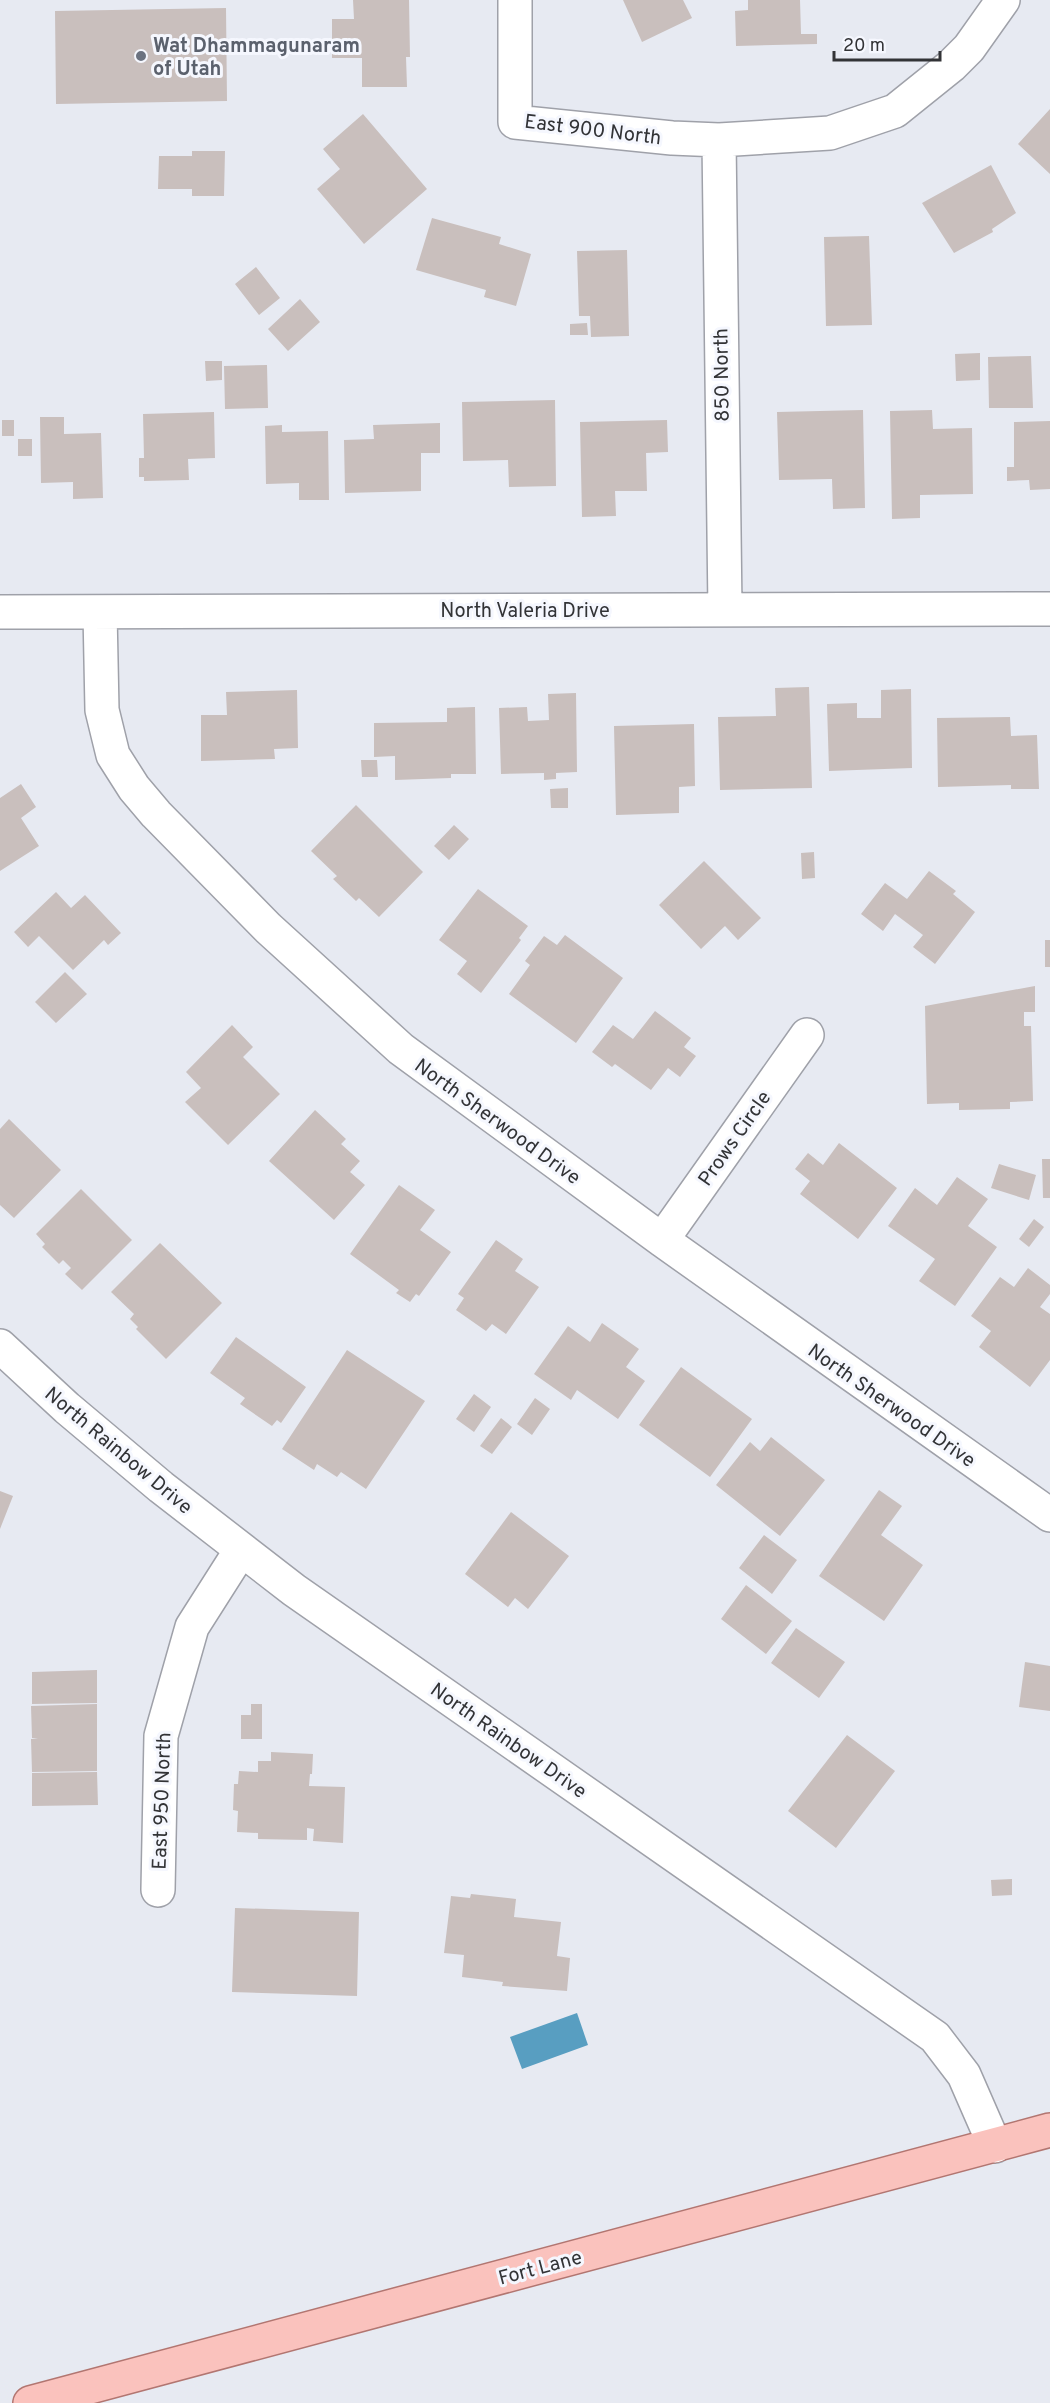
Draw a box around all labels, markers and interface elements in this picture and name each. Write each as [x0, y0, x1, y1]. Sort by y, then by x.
scale bar [834, 24, 940, 62]
place label: Wat Dhammagunaram of Utah [153, 34, 360, 83]
text: 20 m [843, 35, 885, 58]
marker: Wat Dhammagunaram of Utah [134, 49, 148, 63]
street label: East 900 North [523, 110, 663, 152]
street label: 850 North [709, 328, 737, 422]
street label: North Valeria Drive [440, 599, 610, 625]
street label: North Sherwood Drive [409, 1054, 585, 1192]
street label: Prows Circle [693, 1086, 778, 1192]
street label: North Sherwood Drive [802, 1339, 980, 1474]
street label: North Rainbow Drive [38, 1382, 197, 1521]
street label: North Rainbow Drive [424, 1678, 591, 1805]
street label: East 950 North [148, 1732, 178, 1870]
street label: Fort Lane [496, 2245, 585, 2293]

